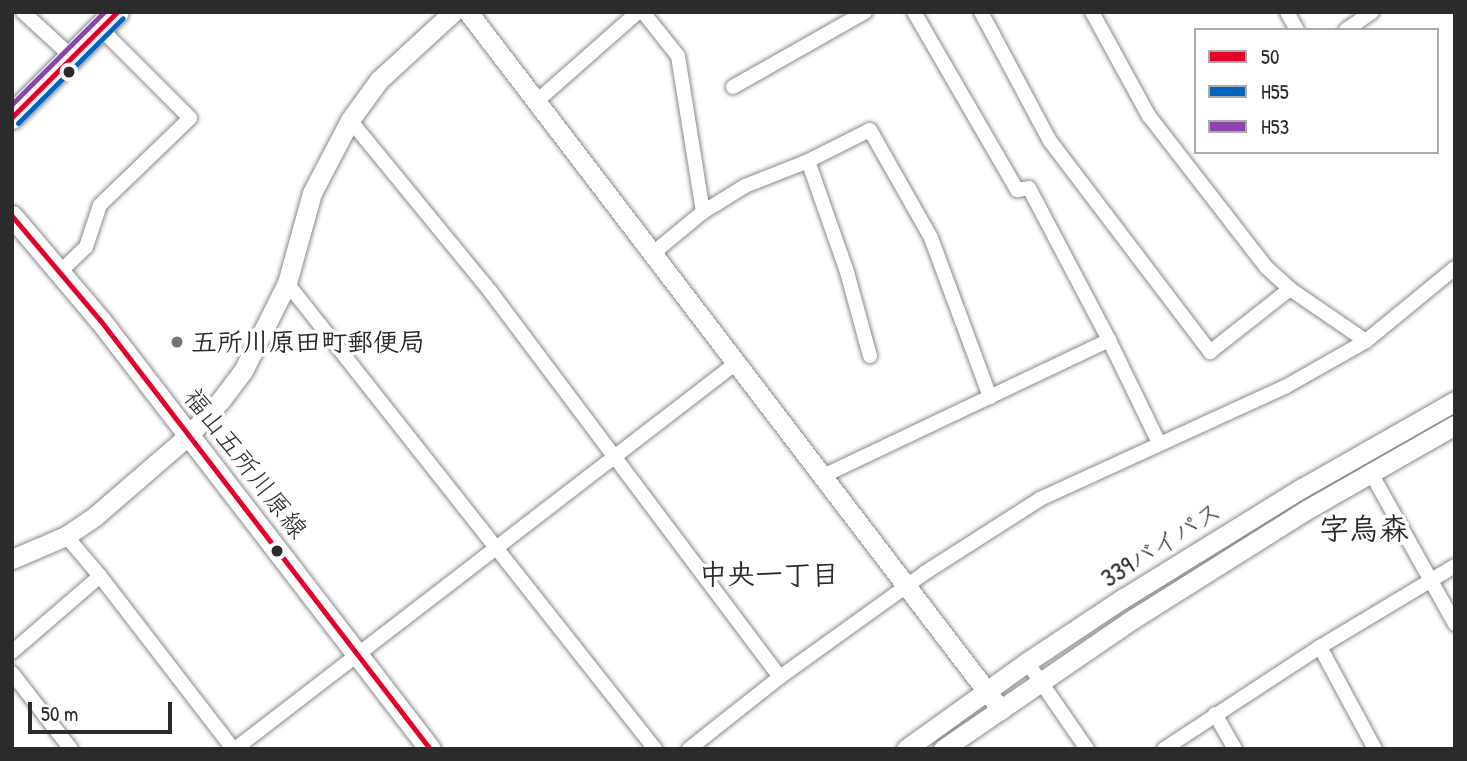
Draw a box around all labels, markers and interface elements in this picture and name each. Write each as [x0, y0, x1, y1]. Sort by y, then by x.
legend [1194, 28, 1439, 154]
text: 50 [1261, 42, 1279, 71]
unlabelled marker [62, 65, 76, 79]
text: H55 [1261, 77, 1289, 106]
text: H53 [1261, 112, 1289, 141]
place label: 五所川原田町郵便局 [191, 326, 425, 358]
marker: 五所川原田町郵便局 [169, 334, 185, 350]
street label: 福山五所川原線 [178, 382, 314, 544]
street label: 339バイパス [1095, 495, 1227, 593]
district label: 字烏森 [1319, 510, 1409, 546]
unlabelled marker [270, 544, 284, 558]
district label: 中央一丁目 [699, 557, 839, 591]
scale bar [32, 688, 175, 732]
text: 50 m [41, 699, 78, 728]

